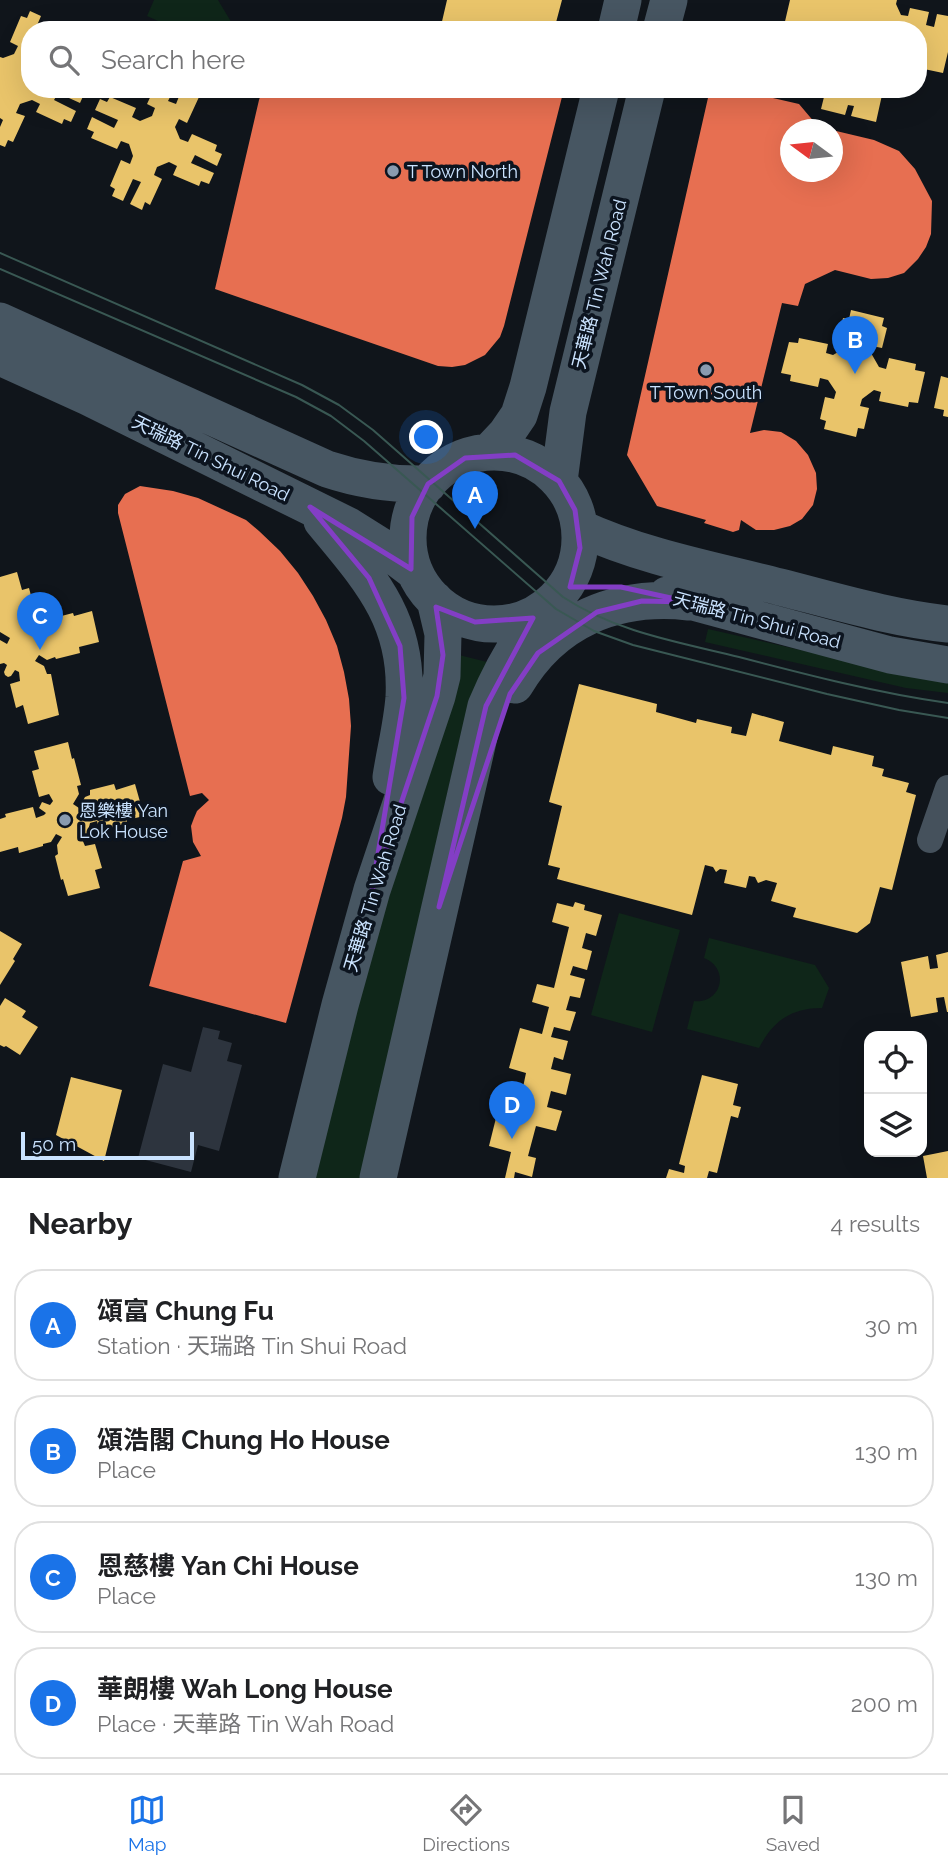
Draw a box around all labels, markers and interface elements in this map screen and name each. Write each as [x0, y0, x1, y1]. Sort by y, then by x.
search box [21, 21, 927, 98]
icon: search [45, 41, 83, 79]
text: Search here [101, 45, 245, 75]
north arrow [780, 119, 843, 182]
place label: T Town North [407, 161, 518, 182]
marker: T Town North [385, 163, 401, 179]
street label: 天華路 Tin Wah Road [568, 197, 630, 371]
pin: B [832, 316, 878, 374]
marker: T Town South [698, 362, 714, 378]
place label: T Town South [650, 382, 762, 403]
street label: 天瑞路 Tin Shui Road [129, 411, 293, 505]
your location [409, 420, 443, 454]
pin: A [452, 471, 498, 529]
street label: 天瑞路 Tin Shui Road [671, 588, 843, 652]
pin: C [17, 592, 63, 650]
place label: 恩樂樓 Yan Lok House [79, 800, 168, 842]
street label: 天華路 Tin Wah Road [340, 802, 410, 974]
marker: 恩樂樓 Yan Lok House [57, 812, 73, 828]
map controls [864, 1031, 927, 1157]
button: locate [864, 1031, 927, 1094]
pin: D [489, 1081, 535, 1139]
button: layers [864, 1094, 927, 1157]
scale bar [21, 1129, 194, 1161]
text: 50 m [32, 1133, 76, 1155]
text: Nearby [28, 1206, 132, 1241]
text: 4 results [831, 1210, 920, 1237]
text: 頌富 Chung Fu [97, 1296, 274, 1326]
text: A [45, 1312, 61, 1339]
text: 30 m [865, 1312, 918, 1339]
text: Station · 天瑞路 Tin Shui Road [97, 1332, 407, 1359]
text: 頌浩閣 Chung Ho House [97, 1425, 390, 1455]
text: B [45, 1438, 61, 1465]
text: 130 m [855, 1438, 918, 1465]
text: Place [97, 1456, 156, 1483]
text: 恩慈樓 Yan Chi House [97, 1551, 359, 1581]
text: C [45, 1564, 61, 1591]
text: 130 m [855, 1564, 918, 1591]
text: Place [97, 1582, 156, 1609]
text: 華朗樓 Wah Long House [97, 1674, 393, 1704]
text: D [45, 1690, 61, 1717]
text: 200 m [851, 1690, 918, 1717]
text: Place · 天華路 Tin Wah Road [97, 1710, 394, 1737]
tab: Map [128, 1791, 167, 1855]
tab: Directions [422, 1791, 510, 1855]
tab: Saved [766, 1791, 820, 1855]

